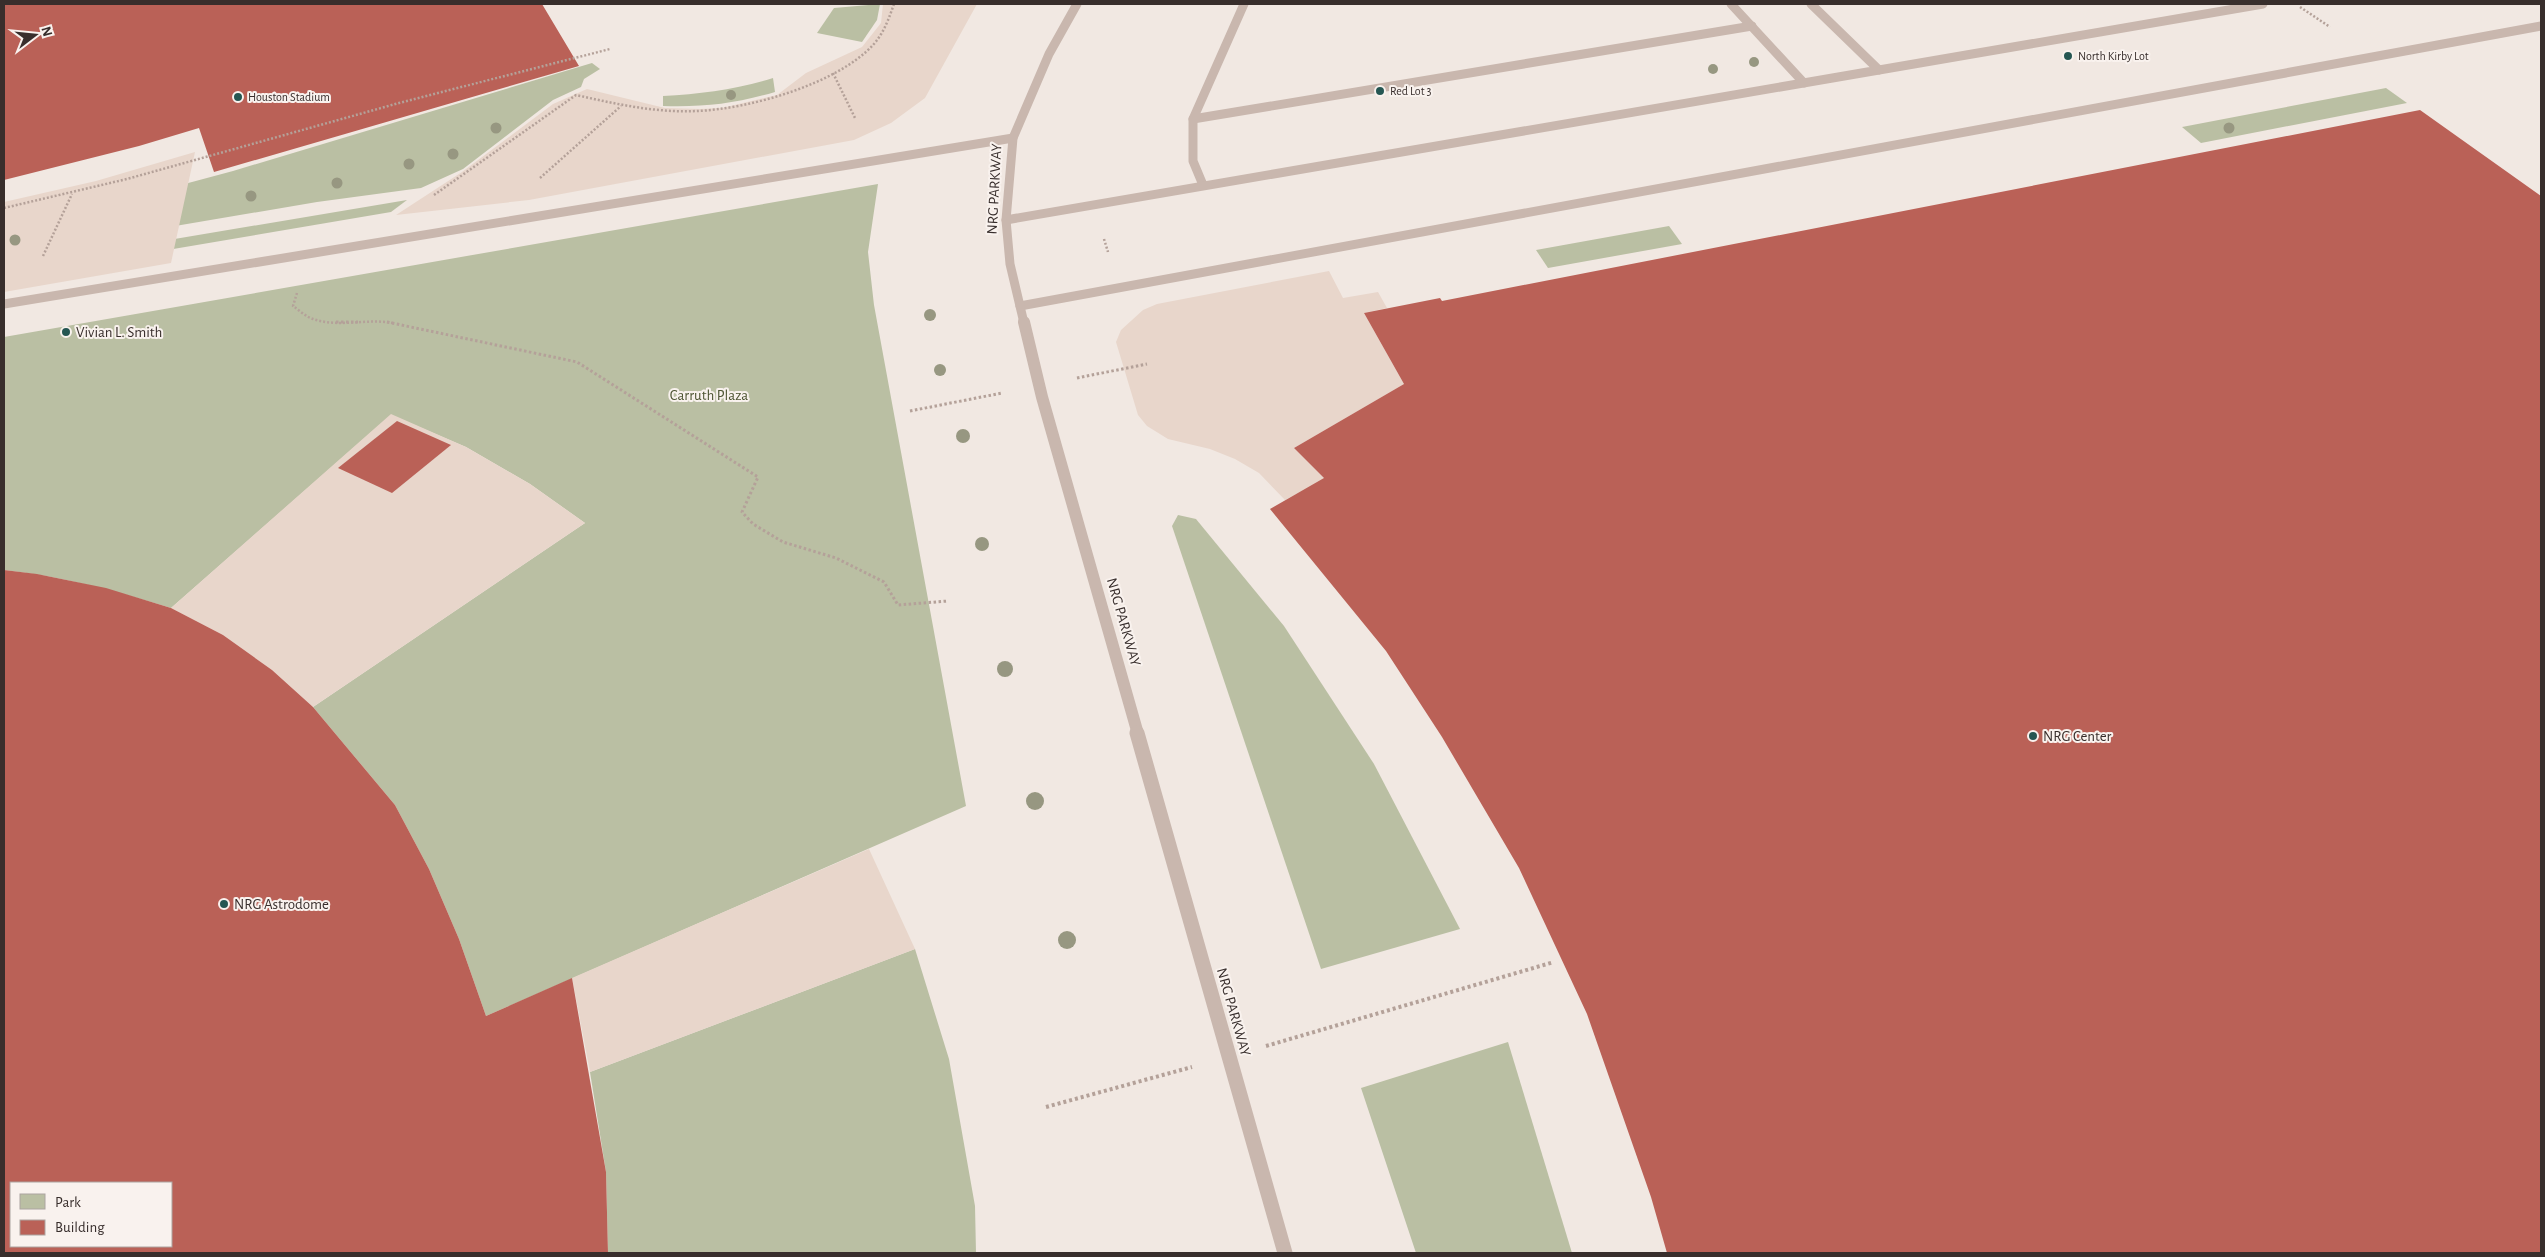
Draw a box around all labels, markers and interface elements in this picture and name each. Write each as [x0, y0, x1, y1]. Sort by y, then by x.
north arrow [10, 10, 60, 60]
text: N [38, 25, 55, 38]
marker: North Kirby Lot [2062, 50, 2074, 62]
place label: North Kirby Lot [2078, 50, 2149, 63]
marker: Red Lot 3 [1374, 85, 1386, 97]
place label: Red Lot 3 [1390, 85, 1431, 97]
marker: Houston Stadium [232, 91, 244, 103]
place label: Houston Stadium [248, 91, 330, 103]
street label: NRG PARKWAY [985, 143, 1004, 235]
place label: Vivian L. Smith [76, 325, 162, 340]
marker: Vivian L. Smith [60, 326, 72, 338]
park label: Carruth Plaza [670, 388, 748, 403]
street label: NRG PARKWAY [1104, 576, 1143, 668]
place label: NRG Center [2043, 729, 2112, 744]
marker: NRG Center [2027, 730, 2039, 742]
place label: NRG Astrodome [234, 897, 329, 912]
marker: NRG Astrodome [218, 898, 230, 910]
street label: NRG PARKWAY [1214, 966, 1253, 1058]
legend [10, 1182, 172, 1247]
text: Park [55, 1195, 81, 1210]
text: Building [55, 1220, 105, 1235]

